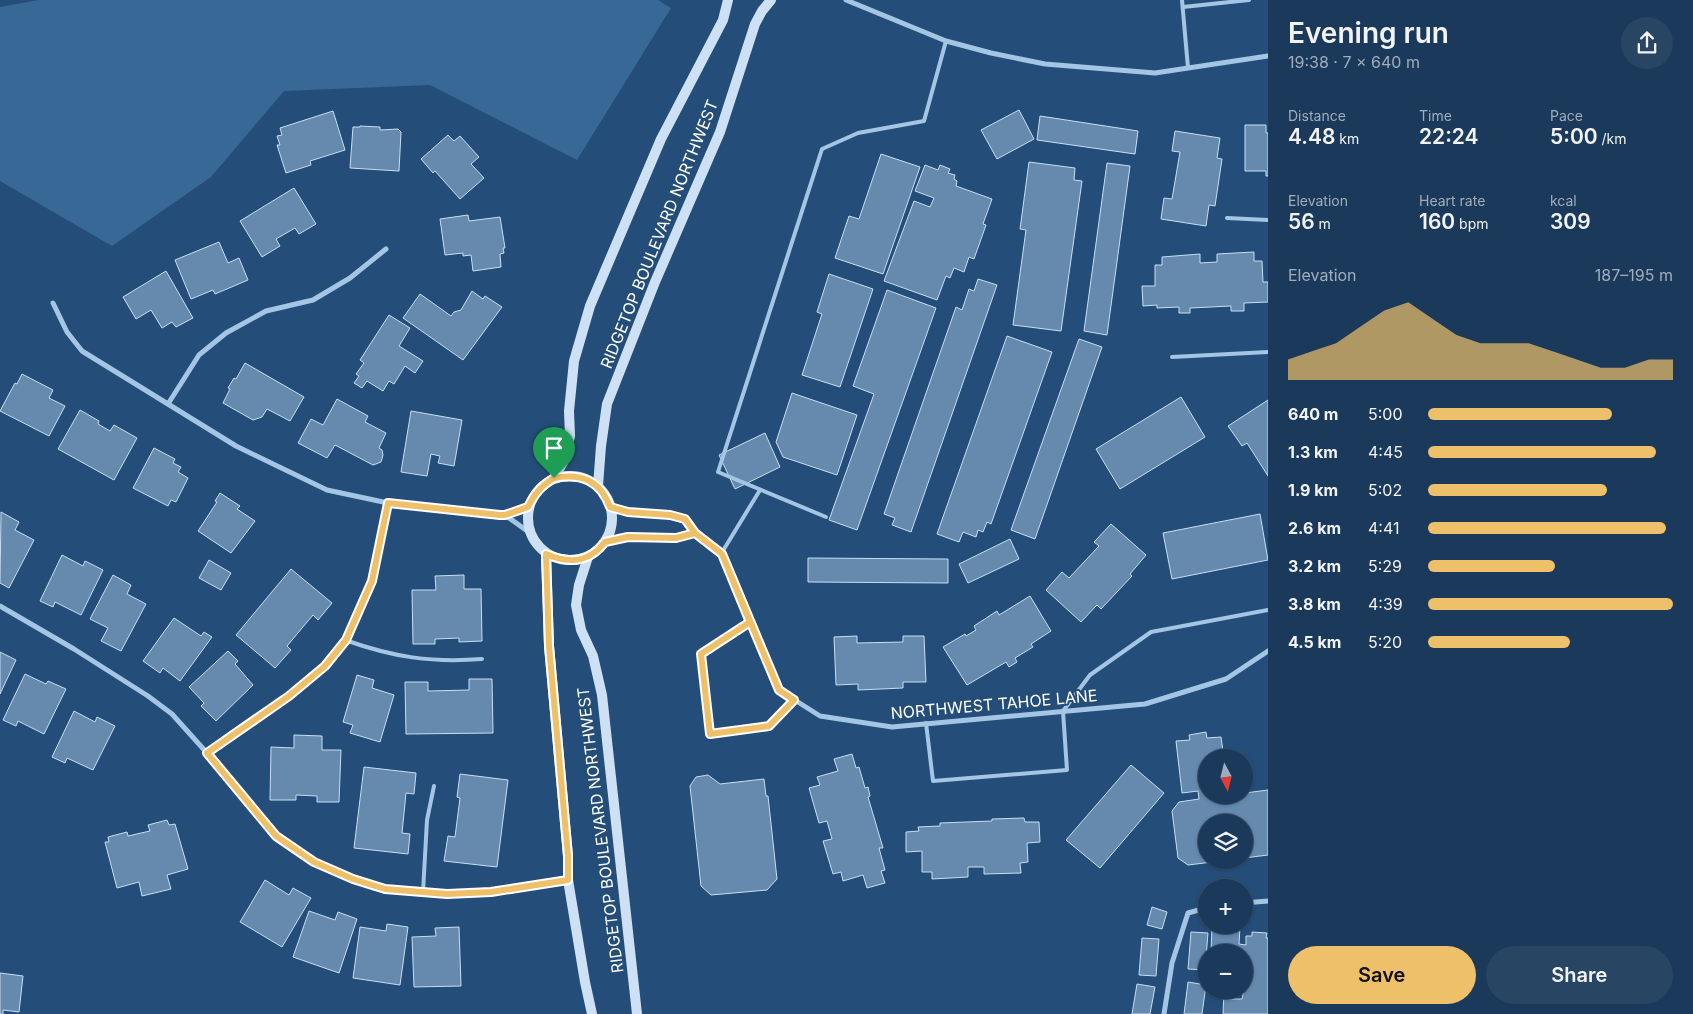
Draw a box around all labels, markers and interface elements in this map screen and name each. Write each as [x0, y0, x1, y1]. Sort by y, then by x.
text: Evening run [1288, 16, 1449, 50]
button: share [1621, 17, 1673, 69]
text: 19:38 · 7 × 640 m [1288, 52, 1420, 72]
street label: RIDGETOP BOULEVARD NORTHWEST [596, 97, 722, 371]
text: Distance [1288, 107, 1346, 124]
text: Time [1419, 107, 1452, 124]
text: Pace [1550, 107, 1583, 124]
text: 4.48 [1288, 124, 1335, 149]
text: 22:24 [1419, 124, 1479, 149]
text: 5:00 [1550, 124, 1598, 149]
text: km [1335, 130, 1359, 147]
text: /km [1598, 130, 1627, 147]
text: Elevation [1288, 192, 1348, 209]
text: Heart rate [1419, 192, 1485, 209]
text: kcal [1550, 192, 1577, 209]
text: 56 [1288, 209, 1315, 234]
text: 160 [1419, 209, 1455, 234]
text: 309 [1550, 209, 1591, 234]
text: m [1315, 215, 1331, 232]
text: bpm [1455, 215, 1489, 232]
text: Elevation [1288, 265, 1357, 285]
text: 187–195 m [1595, 265, 1673, 285]
text: 640 m [1288, 404, 1338, 424]
text: 5:00 [1368, 404, 1403, 424]
pin [533, 427, 575, 478]
icon: arrive [540, 434, 568, 462]
text: 1.3 km [1288, 442, 1338, 462]
text: 4:45 [1368, 442, 1403, 462]
text: 1.9 km [1288, 480, 1338, 500]
text: 5:02 [1368, 480, 1402, 500]
text: 2.6 km [1288, 518, 1341, 538]
text: 4:41 [1368, 518, 1399, 538]
text: 3.2 km [1288, 556, 1341, 576]
text: 5:29 [1368, 556, 1402, 576]
text: 3.8 km [1288, 594, 1341, 614]
text: 4:39 [1368, 594, 1403, 614]
text: 4.5 km [1288, 632, 1341, 652]
text: 5:20 [1368, 632, 1402, 652]
street label: NORTHWEST TAHOE LANE [890, 685, 1098, 723]
street label: RIDGETOP BOULEVARD NORTHWEST [573, 686, 627, 974]
north arrow [1198, 749, 1252, 804]
map controls [1198, 749, 1253, 999]
button: layers [1198, 814, 1253, 869]
button: + [1198, 879, 1253, 934]
button: − [1198, 944, 1253, 999]
button: Save [1288, 946, 1476, 1004]
button: Share [1486, 946, 1673, 1004]

